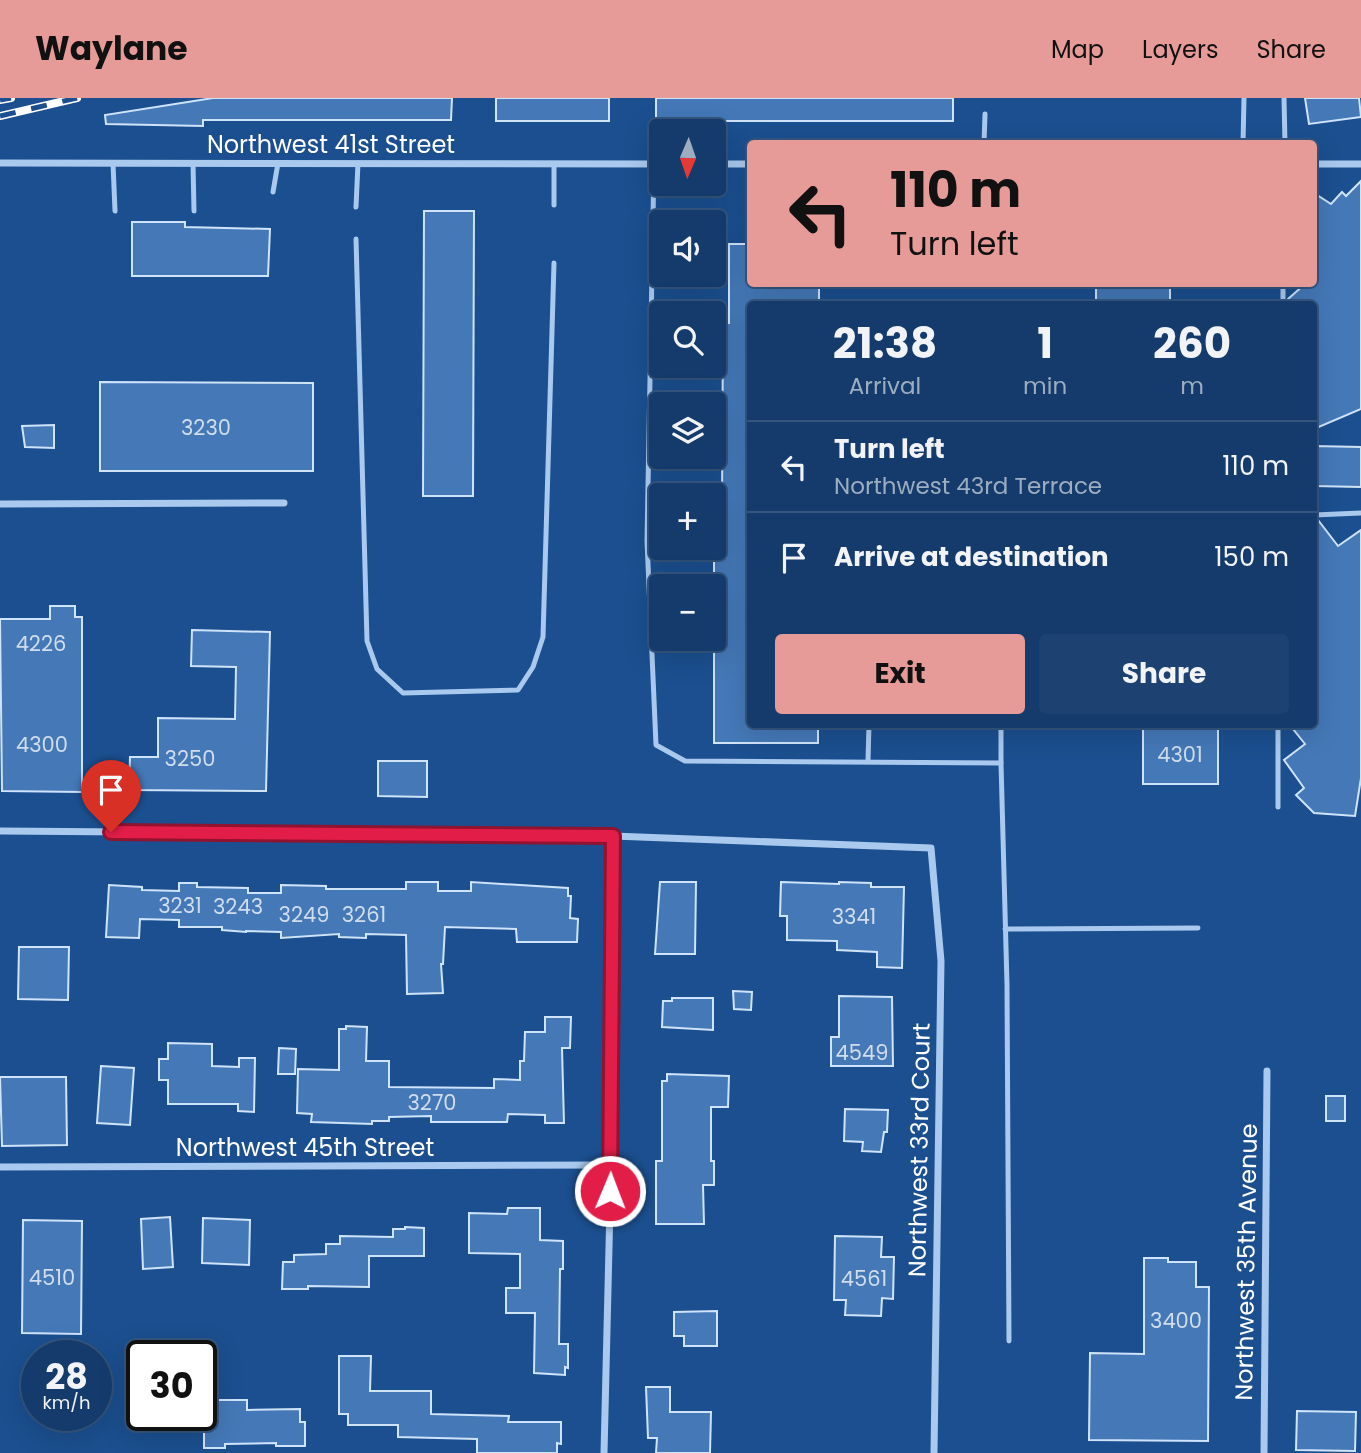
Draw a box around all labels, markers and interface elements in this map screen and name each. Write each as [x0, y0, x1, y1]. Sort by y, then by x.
text: Waylane [35, 25, 188, 72]
text: Map [1051, 33, 1104, 66]
text: Layers [1142, 33, 1218, 66]
text: Share [1256, 33, 1326, 66]
north arrow [649, 119, 726, 196]
map controls [649, 119, 726, 651]
street label: Northwest 41st Street [207, 128, 455, 161]
text: 110 m [890, 156, 1021, 224]
icon: left [775, 168, 866, 259]
button: sound [649, 210, 726, 287]
text: Turn left [890, 221, 1019, 266]
button: search [649, 301, 726, 378]
text: 21:38 [833, 314, 937, 373]
text: 1 [1037, 314, 1053, 373]
text: 260 [1153, 314, 1231, 373]
text: Arrival [849, 370, 921, 402]
text: min [1023, 370, 1067, 402]
text: m [1180, 370, 1204, 402]
button: layers [649, 392, 726, 469]
house number: 3230 [181, 413, 231, 442]
text: Turn left [834, 431, 945, 467]
icon: left [775, 448, 813, 486]
text: 110 m [1222, 448, 1289, 484]
text: Northwest 43rd Terrace [834, 470, 1102, 502]
button: + [649, 483, 726, 560]
icon: arrive [775, 539, 813, 577]
text: Arrive at destination [834, 539, 1109, 575]
text: 150 m [1214, 539, 1289, 575]
button: − [649, 574, 726, 651]
house number: 4226 [16, 629, 66, 658]
button: Exit [775, 634, 1025, 714]
button: Share [1039, 634, 1289, 714]
house number: 4300 [16, 730, 68, 759]
house number: 4301 [1157, 740, 1203, 769]
house number: 3250 [165, 744, 215, 773]
pin [81, 760, 141, 832]
icon: arrive [92, 771, 130, 809]
house number: 3231 [158, 891, 202, 920]
house number: 3243 [213, 892, 263, 921]
house number: 3249 [279, 900, 329, 929]
house number: 3261 [342, 900, 386, 929]
house number: 3341 [832, 902, 876, 931]
street label: Northwest 33rd Court [900, 1023, 938, 1277]
house number: 4549 [836, 1038, 888, 1067]
house number: 3270 [407, 1088, 457, 1117]
street label: Northwest 35th Avenue [1227, 1123, 1265, 1401]
street label: Northwest 45th Street [176, 1131, 434, 1164]
position arrow [573, 1154, 647, 1228]
house number: 4510 [29, 1263, 75, 1292]
house number: 4561 [841, 1264, 887, 1293]
house number: 3400 [1150, 1306, 1202, 1335]
speed limit sign: 30 [126, 1340, 217, 1431]
text: 28 [45, 1352, 88, 1401]
text: km/h [43, 1390, 90, 1415]

